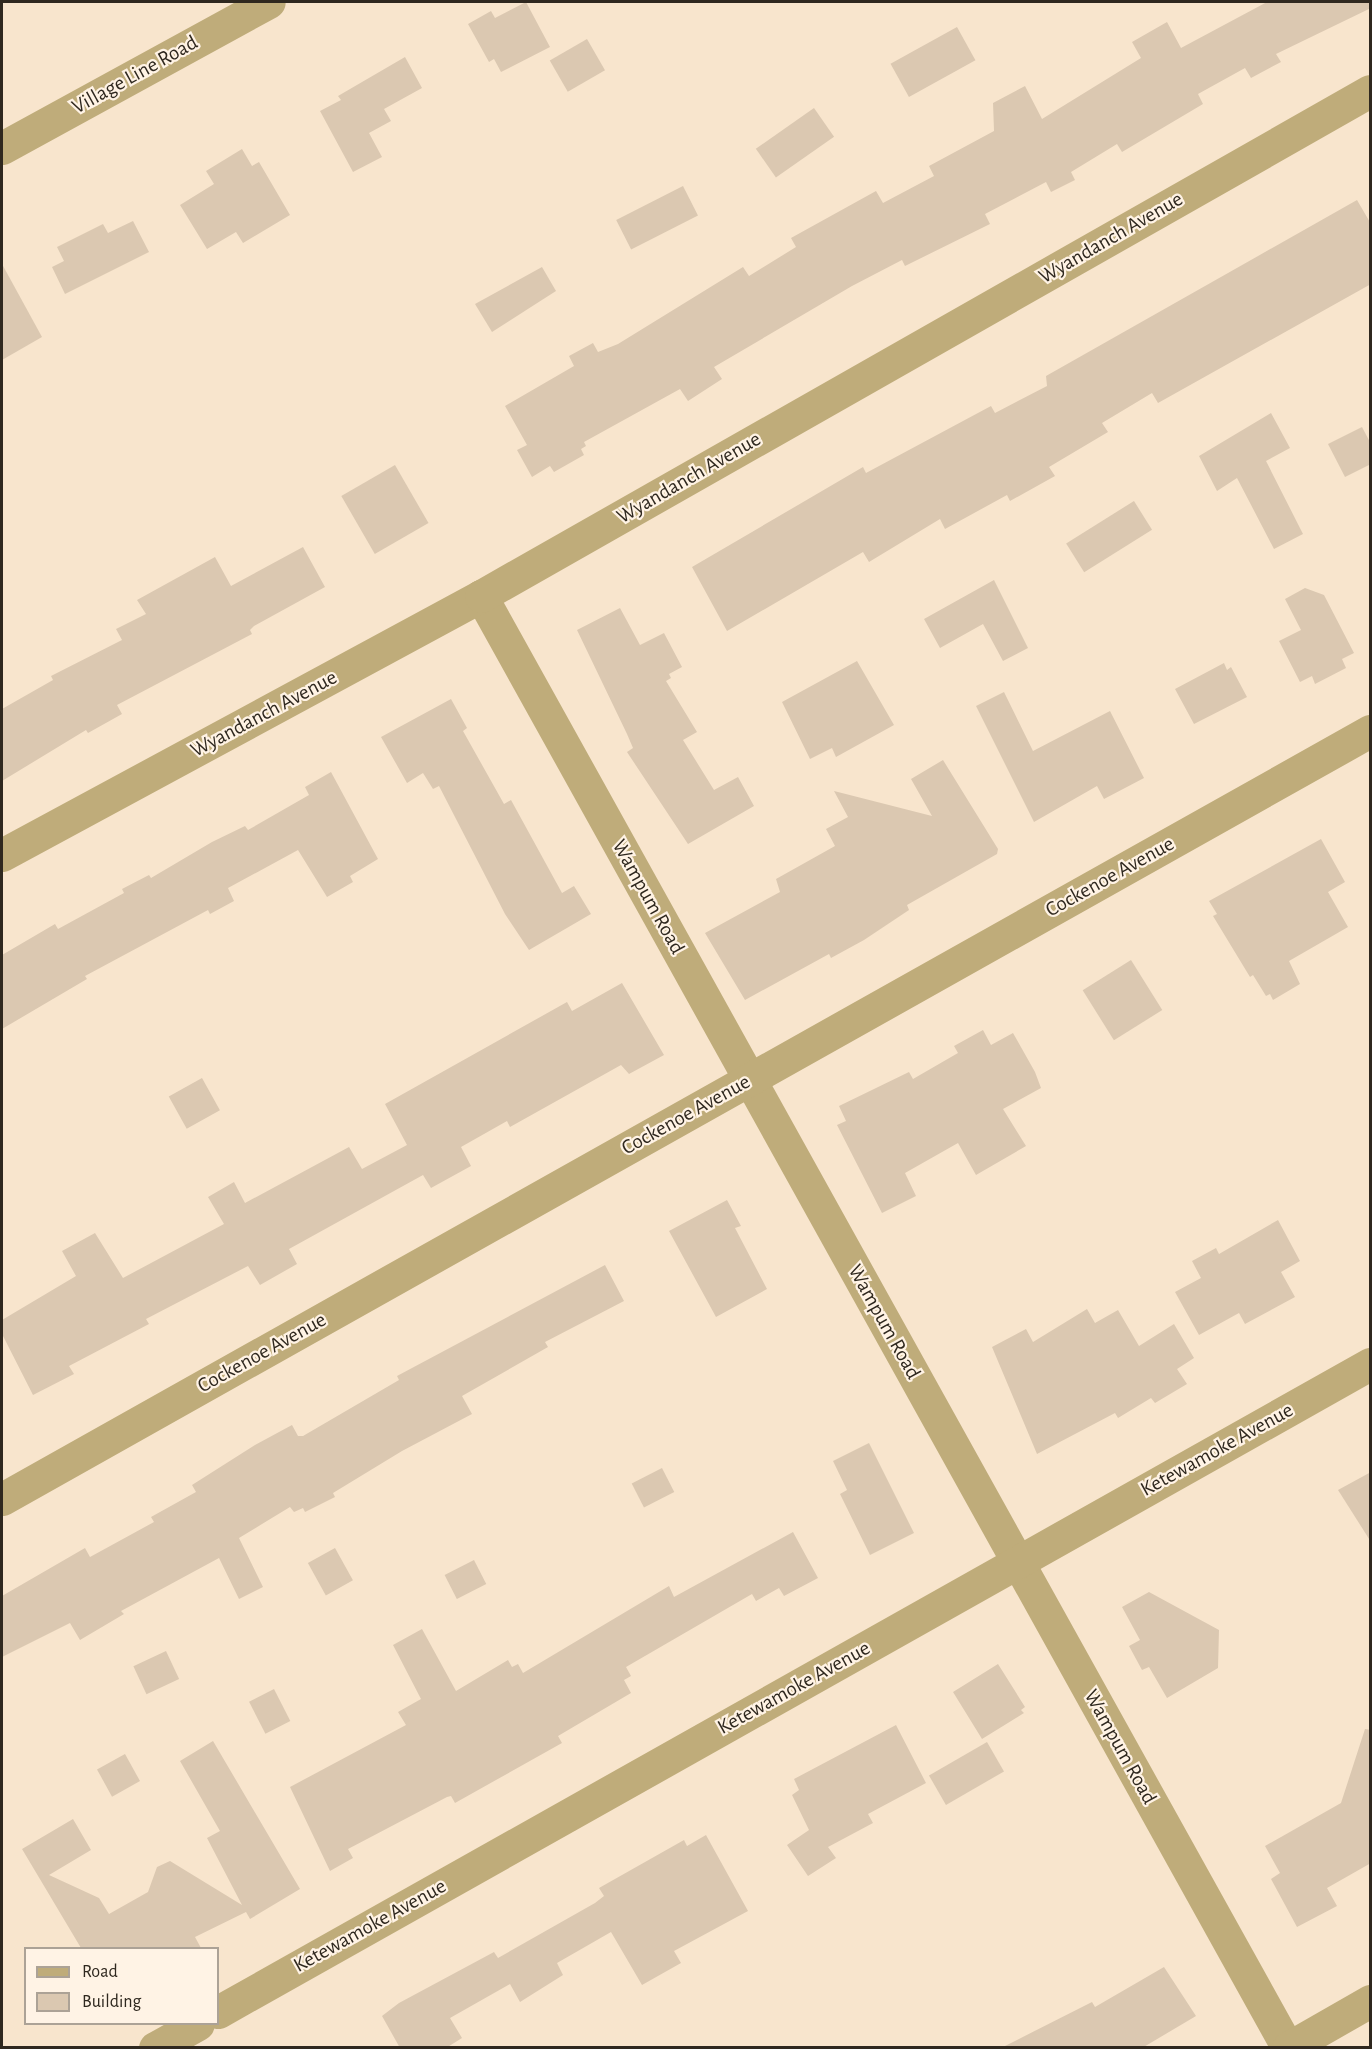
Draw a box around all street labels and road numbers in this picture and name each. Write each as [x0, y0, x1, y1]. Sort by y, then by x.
street label: Village Line Road [68, 30, 202, 120]
street label: Wyandanch Avenue [1035, 187, 1187, 289]
street label: Wyandanch Avenue [613, 427, 765, 529]
street label: Wyandanch Avenue [187, 665, 341, 763]
street label: Cockenoe Avenue [1041, 831, 1179, 923]
street label: Wampum Road [606, 835, 690, 959]
street label: Cockenoe Avenue [617, 1069, 755, 1161]
street label: Wampum Road [842, 1260, 926, 1384]
street label: Cockenoe Avenue [193, 1307, 331, 1399]
street label: Ketewamoke Avenue [1136, 1398, 1298, 1502]
street label: Ketewamoke Avenue [713, 1636, 875, 1740]
street label: Wampum Road [1078, 1685, 1162, 1809]
street label: Ketewamoke Avenue [289, 1874, 451, 1978]

